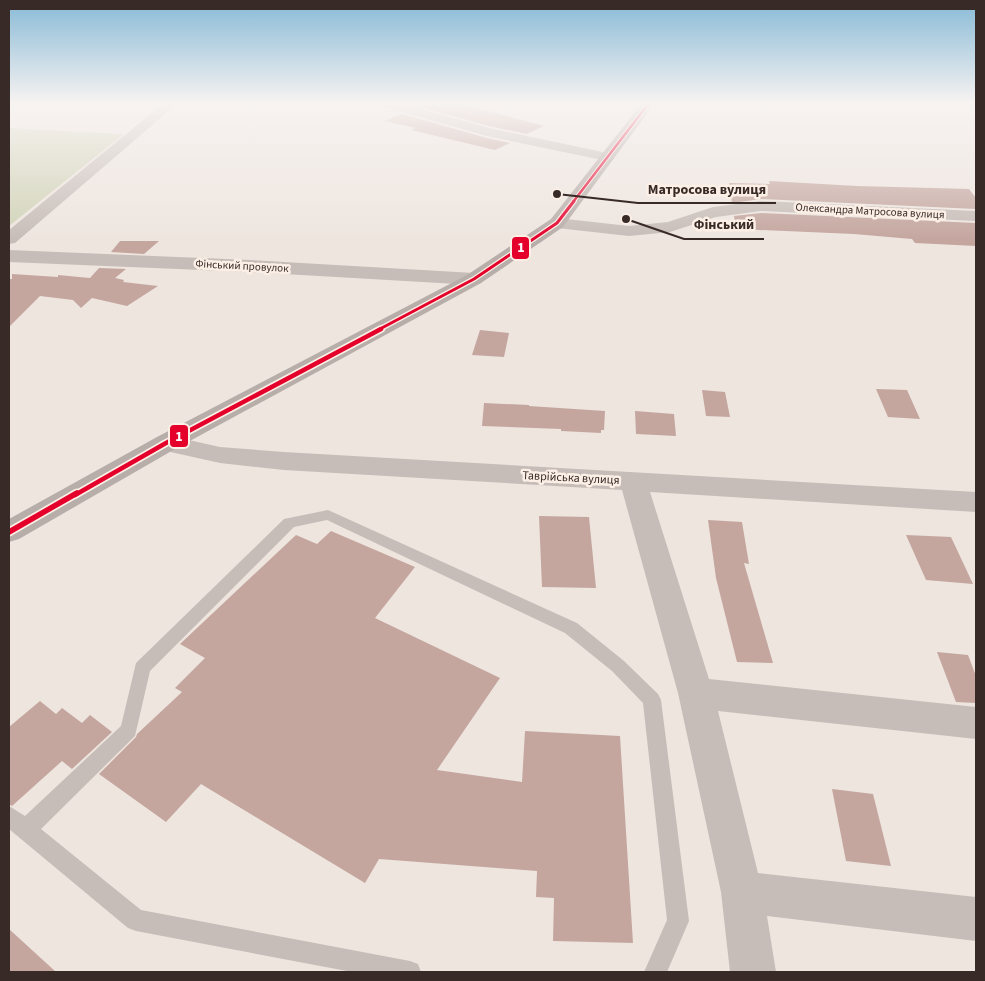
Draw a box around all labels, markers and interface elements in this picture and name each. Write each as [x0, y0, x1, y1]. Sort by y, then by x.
callout: Матросова вулиця [638, 174, 776, 203]
text: Матросова вулиця [648, 180, 766, 200]
street label: Олександра Матросова вулиця [795, 200, 945, 222]
callout: Фінський [684, 210, 764, 239]
text: Фінський [694, 215, 754, 235]
line badge: 1 [511, 236, 530, 260]
text: 1 [517, 238, 525, 258]
street label: Фінський провулок [195, 256, 290, 276]
line badge: 1 [169, 424, 189, 448]
text: 1 [175, 427, 183, 447]
street label: Таврійська вулиця [522, 467, 620, 489]

